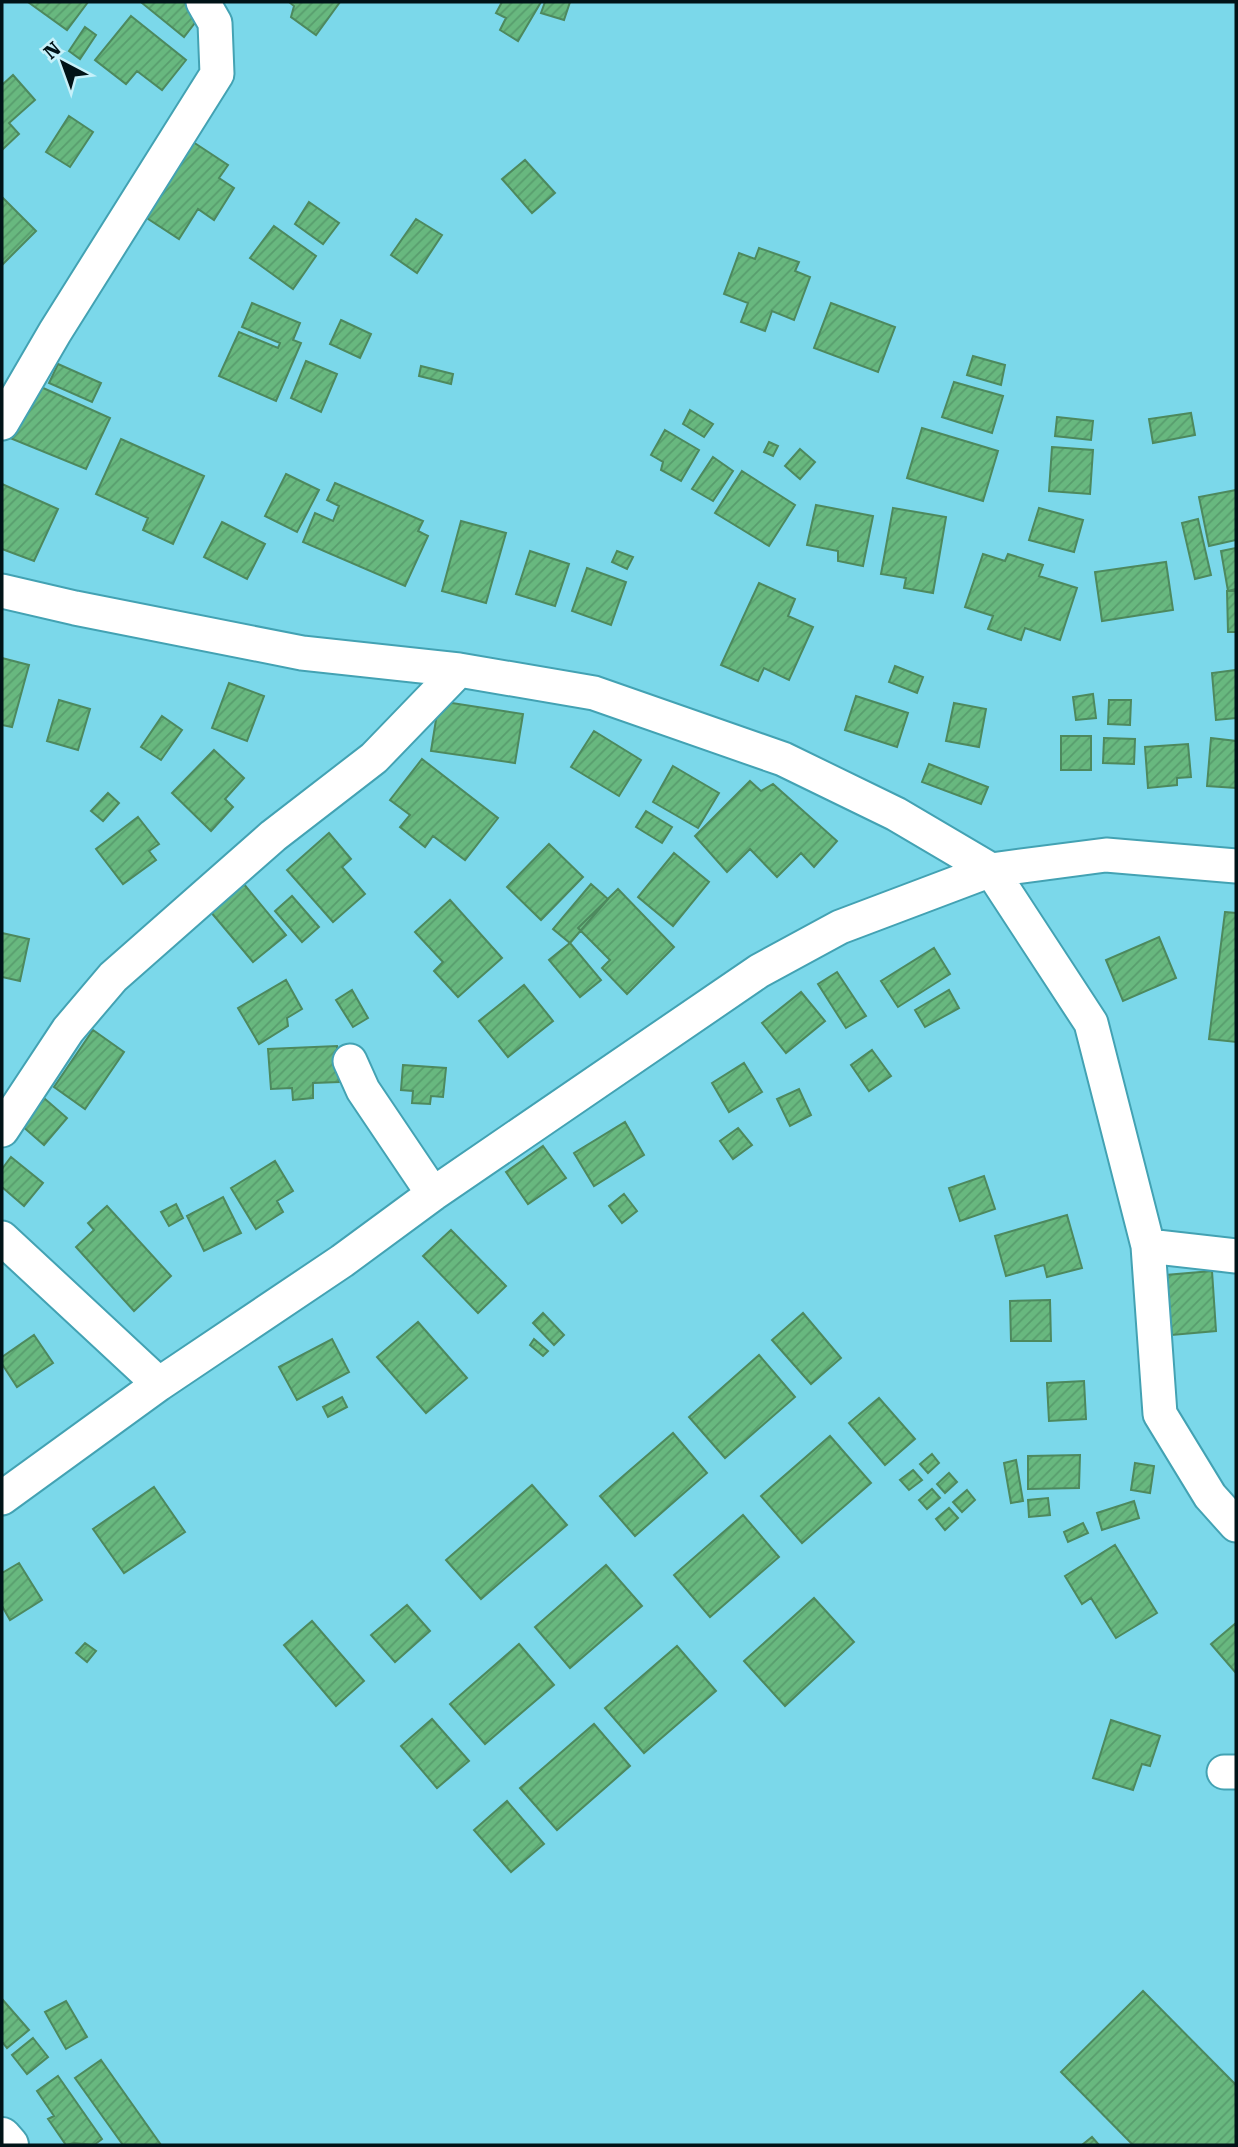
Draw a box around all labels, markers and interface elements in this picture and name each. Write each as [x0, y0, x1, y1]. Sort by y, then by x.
north arrow [28, 28, 98, 98]
text: N [39, 37, 66, 64]

